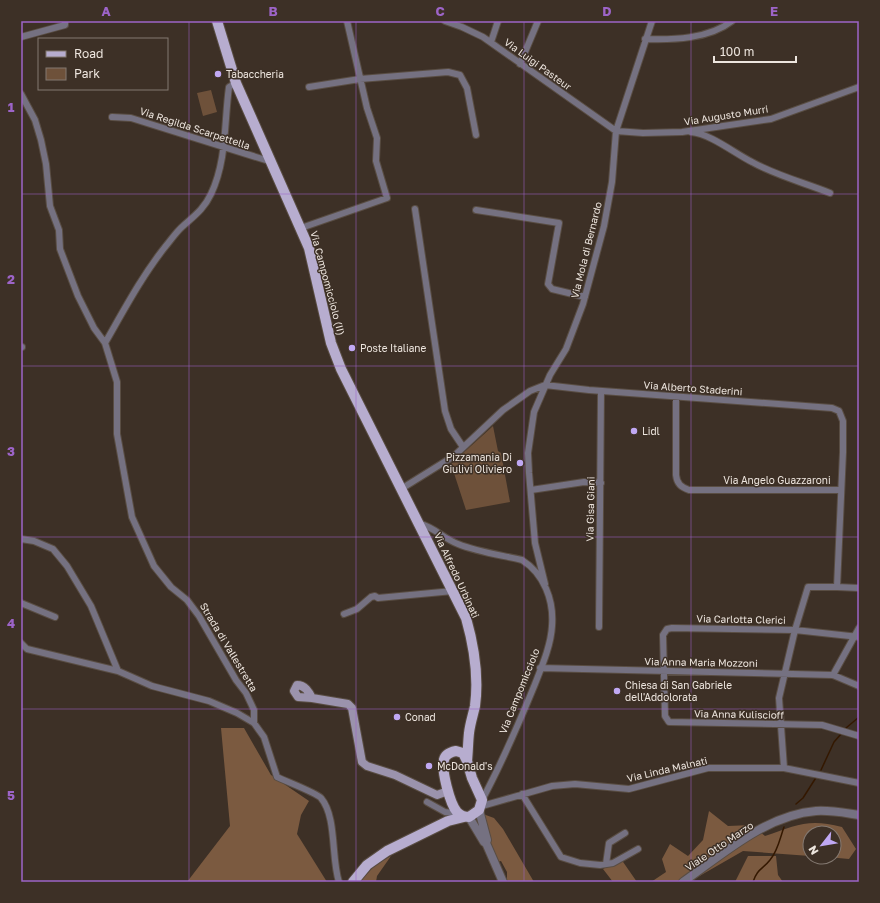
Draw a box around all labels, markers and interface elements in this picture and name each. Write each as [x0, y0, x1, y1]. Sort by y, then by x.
text: A [101, 3, 111, 19]
text: B [268, 3, 278, 19]
text: C [435, 3, 445, 19]
text: D [602, 3, 612, 19]
text: E [770, 3, 778, 19]
street label: Via Luigi Pasteur [502, 36, 574, 92]
legend [38, 38, 168, 90]
scale bar [714, 38, 796, 64]
text: 100 m [720, 44, 754, 59]
text: Road [74, 46, 103, 61]
text: Park [74, 66, 100, 81]
place label: Tabaccheria [226, 68, 284, 80]
marker: Tabaccheria [213, 69, 223, 79]
text: 1 [8, 99, 15, 115]
street label: Via Augusto Murri [683, 102, 769, 128]
street label: Via Regilda Scarpettella [138, 104, 252, 152]
street label: Via Mola di Bernardo [568, 201, 604, 299]
street label: Via Campomicciolo (II) [308, 229, 348, 337]
text: 2 [7, 271, 15, 287]
place label: Poste Italiane [360, 342, 427, 354]
marker: Poste Italiane [347, 343, 357, 353]
street label: Via Alberto Staderini [643, 379, 743, 397]
place label: Lidl [642, 425, 660, 437]
marker: Lidl [629, 426, 639, 436]
text: 3 [7, 443, 15, 459]
place label: Pizzamania Di Giulivi Oliviero [442, 451, 512, 475]
marker: Pizzamania Di Giulivi Oliviero [515, 458, 525, 468]
street label: Via Angelo Guazzaroni [723, 474, 831, 486]
street label: Via Gisa Giani [583, 476, 597, 542]
street label: Via Alfredo Urbinati [432, 530, 482, 620]
street label: Strada di Vallestretta [198, 600, 260, 694]
street label: Via Carlotta Clerici [696, 612, 786, 626]
text: 4 [7, 615, 15, 631]
street label: Via Campomicciolo [496, 646, 542, 736]
street label: Via Anna Maria Mozzoni [644, 655, 758, 669]
place label: Chiesa di San Gabriele dell'Addolorata [625, 679, 732, 703]
marker: Chiesa di San Gabriele dell'Addolorata [612, 686, 622, 696]
street label: Via Anna Kuliscioff [694, 707, 784, 721]
place label: Conad [405, 711, 436, 723]
marker: Conad [392, 712, 402, 722]
street label: Via Linda Malnati [626, 754, 708, 784]
place label: McDonald's [437, 760, 493, 772]
marker: McDonald's [424, 761, 434, 771]
text: 5 [7, 787, 15, 803]
street label: Viale Otto Marzo [683, 819, 755, 873]
north arrow [802, 825, 842, 865]
text: N [805, 843, 821, 857]

